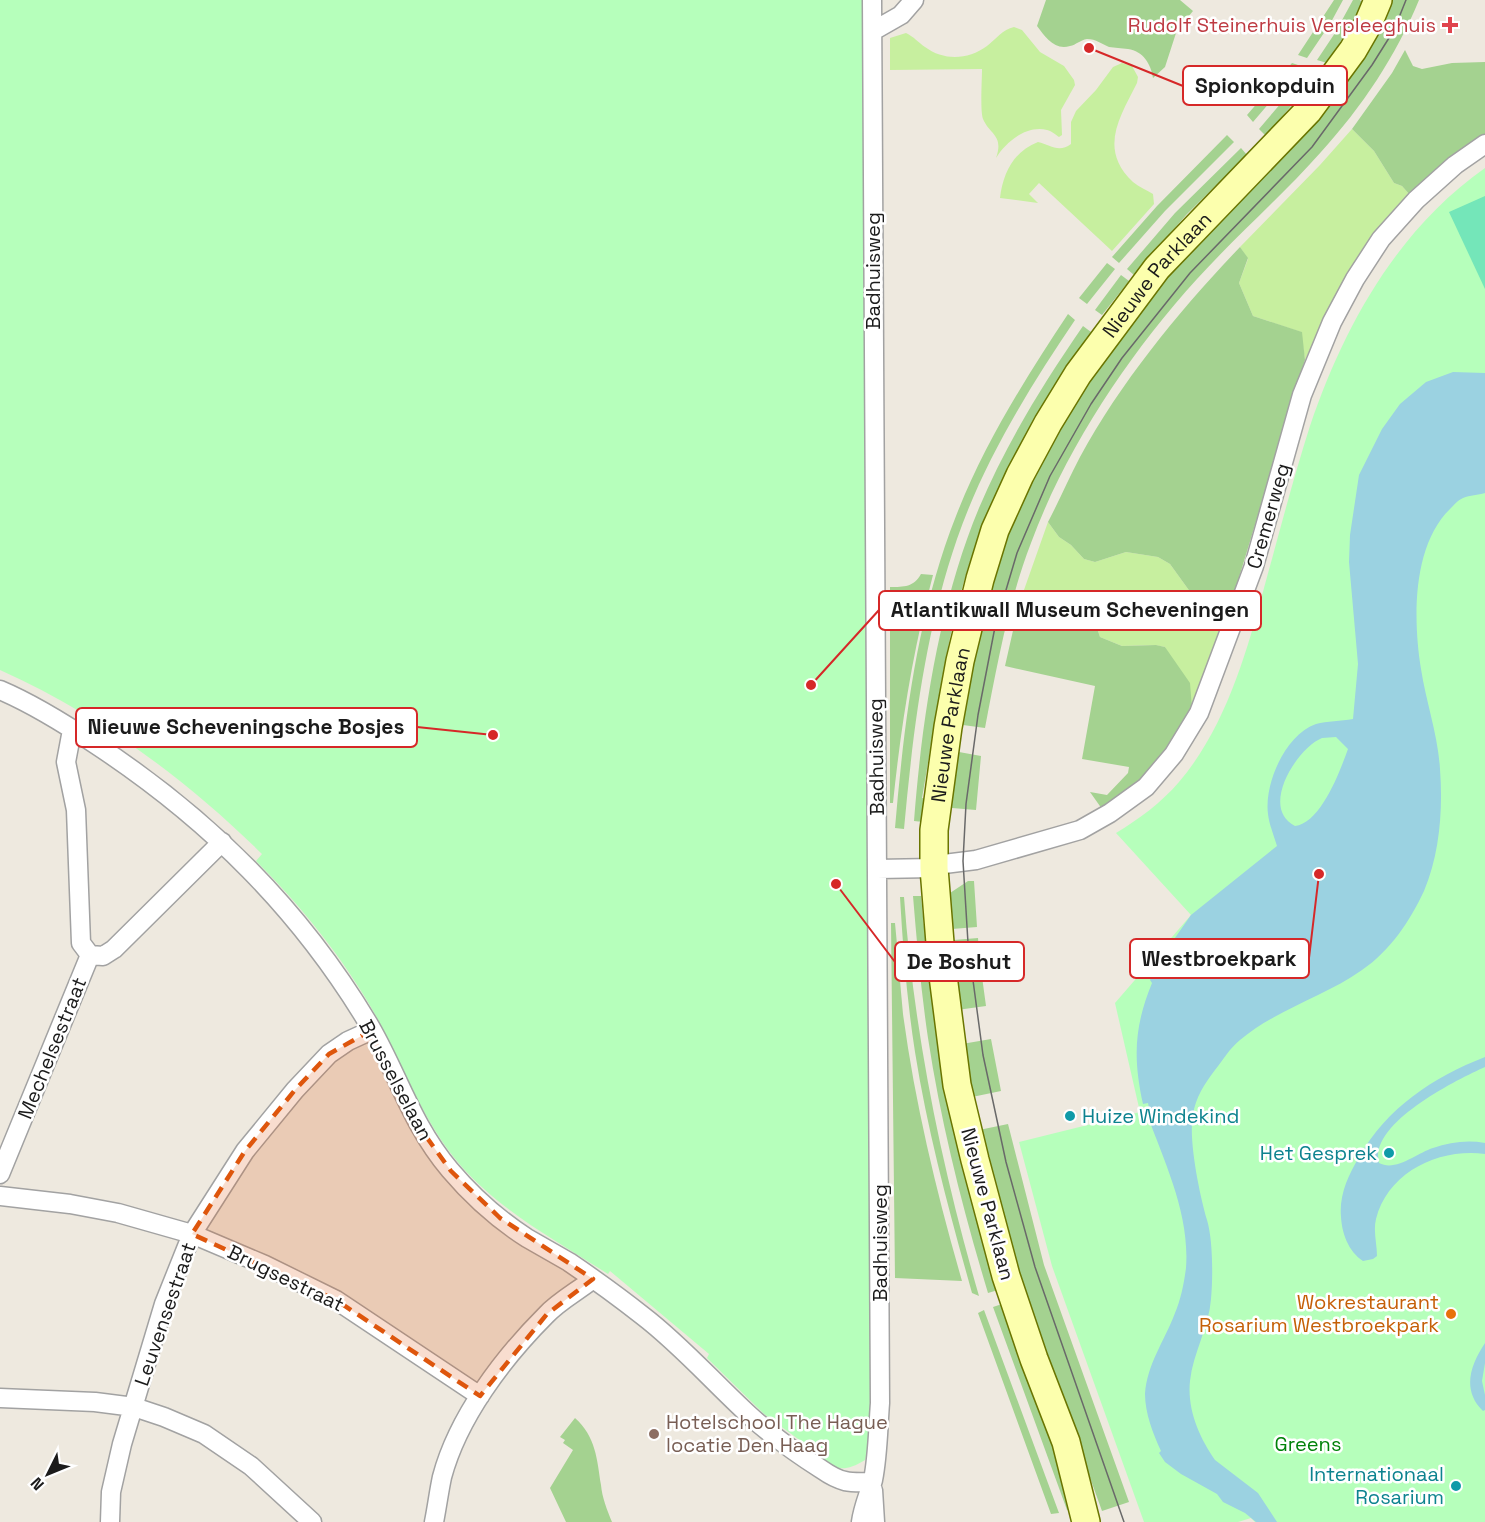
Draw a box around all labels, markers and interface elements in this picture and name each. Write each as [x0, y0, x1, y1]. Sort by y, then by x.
place label: Rudolf Steinerhuis Verpleeghuis [1128, 12, 1436, 38]
marker: Rudolf Steinerhuis Verpleeghuis [1441, 16, 1459, 34]
callout: Spionkopduin [1183, 66, 1347, 105]
text: Spionkopduin [1195, 72, 1335, 99]
street label: Nieuwe Parklaan [1097, 206, 1217, 343]
street label: Badhuisweg [860, 212, 886, 330]
street label: Cremerweg [1240, 460, 1296, 572]
callout: Atlantikwall Museum Scheveningen [879, 591, 1261, 630]
text: Atlantikwall Museum Scheveningen [891, 596, 1249, 623]
street label: Nieuwe Parklaan [925, 644, 976, 804]
street label: Badhuisweg [862, 698, 890, 816]
callout: Nieuwe Scheveningsche Bosjes [76, 708, 417, 747]
text: Nieuwe Scheveningsche Bosjes [88, 713, 404, 740]
callout: Westbroekpark [1130, 939, 1309, 978]
callout: De Boshut [895, 942, 1024, 981]
text: Westbroekpark [1141, 945, 1297, 972]
text: De Boshut [907, 948, 1011, 975]
street label: Mechelsestraat [12, 973, 92, 1123]
street label: Brusselselaan [353, 1015, 439, 1145]
place label: Huize Windekind [1082, 1103, 1239, 1129]
marker: Huize Windekind [1063, 1109, 1077, 1123]
street label: Nieuwe Parklaan [955, 1125, 1021, 1283]
place label: Het Gesprek [1260, 1140, 1377, 1166]
marker: Het Gesprek [1382, 1146, 1396, 1160]
street label: Badhuisweg [867, 1184, 893, 1302]
street label: Leuvensestraat [128, 1239, 202, 1389]
street label: Brugsestraat [223, 1239, 349, 1317]
place label: Wokrestaurant Rosarium Westbroekpark [1199, 1289, 1439, 1338]
marker: Wokrestaurant Rosarium Westbroekpark [1444, 1307, 1458, 1321]
place label: Hotelschool The Hague locatie Den Haag [666, 1409, 888, 1458]
marker: Hotelschool The Hague locatie Den Haag [647, 1427, 661, 1441]
park label: Greens [1275, 1431, 1341, 1457]
north arrow [18, 1444, 78, 1504]
place label: Internationaal Rosarium [1309, 1461, 1444, 1510]
text: N [26, 1473, 49, 1495]
marker: Internationaal Rosarium [1449, 1479, 1463, 1493]

